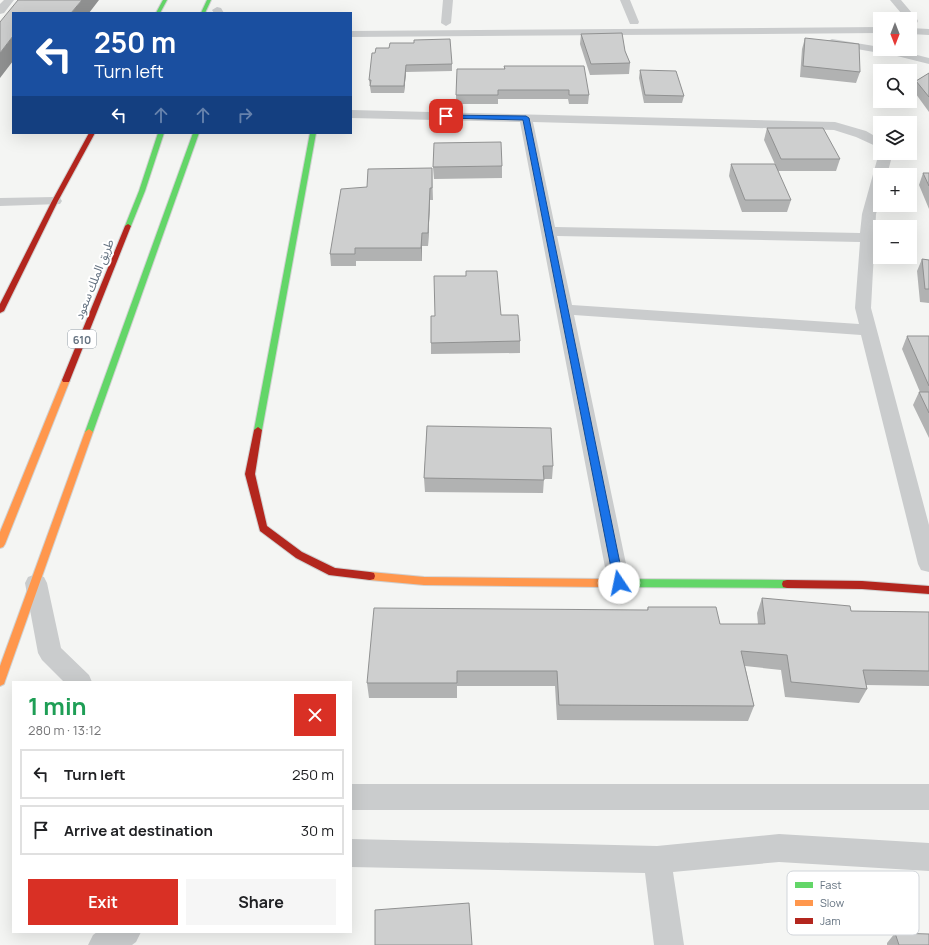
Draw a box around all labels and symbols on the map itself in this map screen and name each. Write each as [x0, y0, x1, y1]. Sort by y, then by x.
north arrow [873, 12, 917, 56]
pin [429, 99, 463, 133]
street label: طريق الملك سعود [70, 236, 118, 322]
road number: 610 [68, 330, 96, 348]
position arrow [598, 562, 640, 604]
legend [787, 871, 919, 935]
text: Fast [820, 877, 842, 892]
text: Slow [820, 895, 845, 910]
text: Jam [820, 913, 841, 928]

